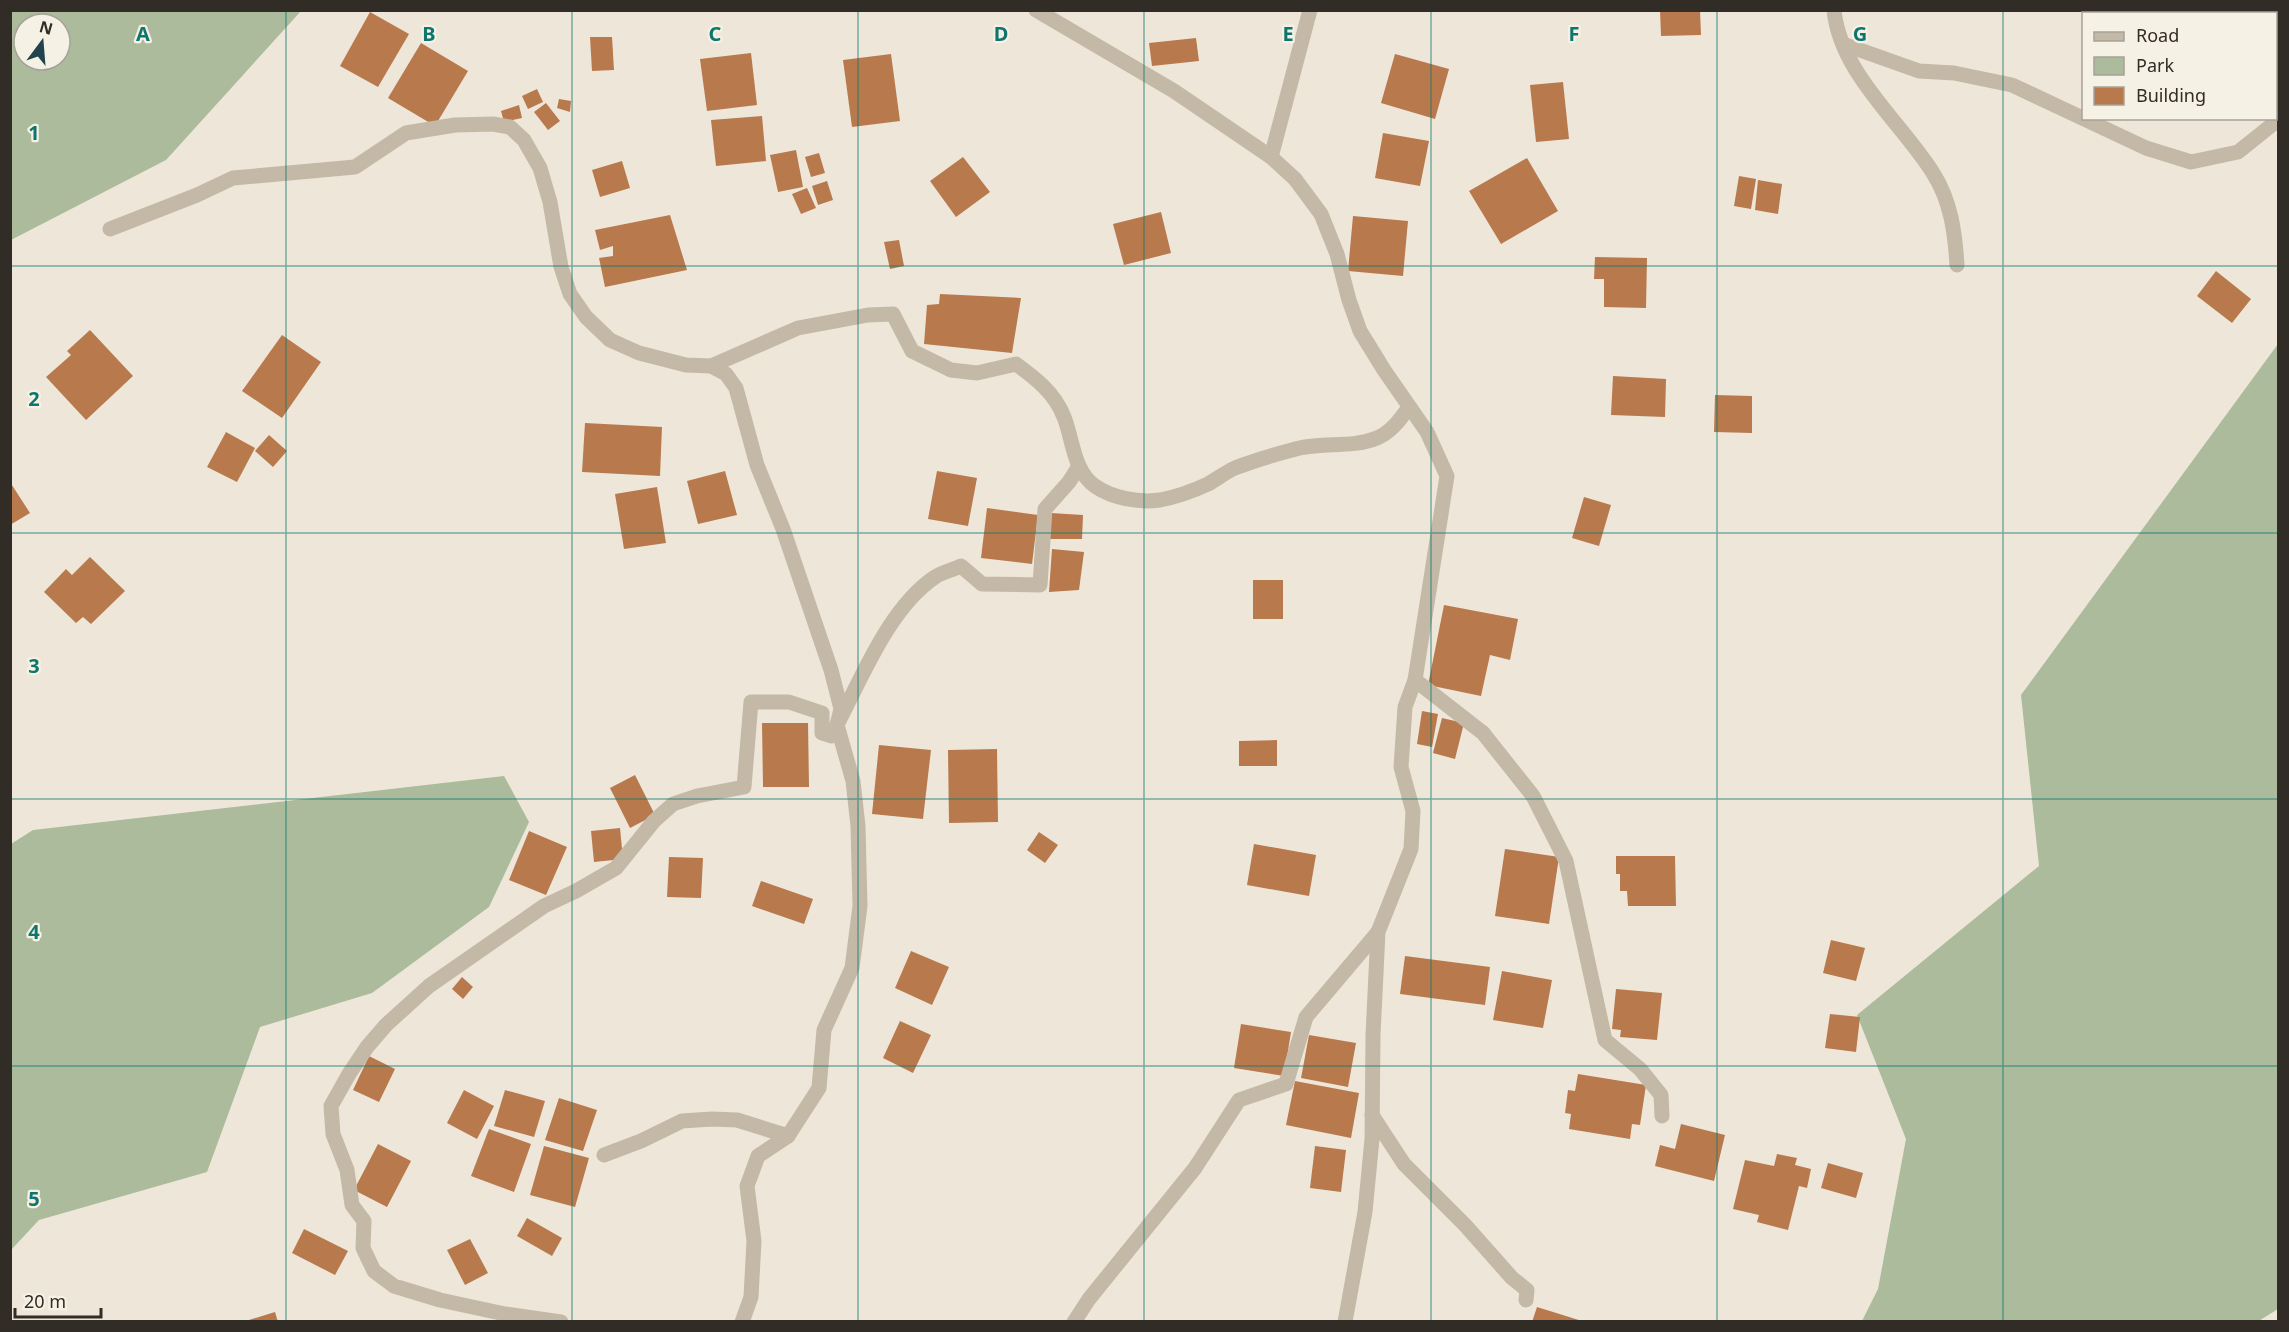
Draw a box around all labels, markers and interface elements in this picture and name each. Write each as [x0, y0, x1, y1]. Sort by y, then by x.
north arrow [12, 12, 72, 72]
legend [2082, 12, 2277, 120]
text: N [37, 15, 55, 40]
text: A [136, 20, 150, 47]
text: B [422, 20, 436, 47]
text: C [709, 20, 722, 47]
text: D [994, 20, 1008, 47]
text: E [1282, 20, 1294, 47]
text: F [1569, 20, 1579, 47]
text: G [1853, 20, 1867, 47]
text: Road [2136, 23, 2179, 47]
text: Park [2136, 53, 2174, 77]
text: Building [2136, 83, 2206, 107]
text: 1 [28, 119, 40, 146]
text: 2 [28, 385, 40, 412]
text: 3 [28, 652, 40, 679]
text: 4 [28, 918, 40, 945]
text: 5 [28, 1185, 40, 1212]
scale bar [15, 1281, 100, 1319]
text: 20 m [24, 1289, 66, 1313]

